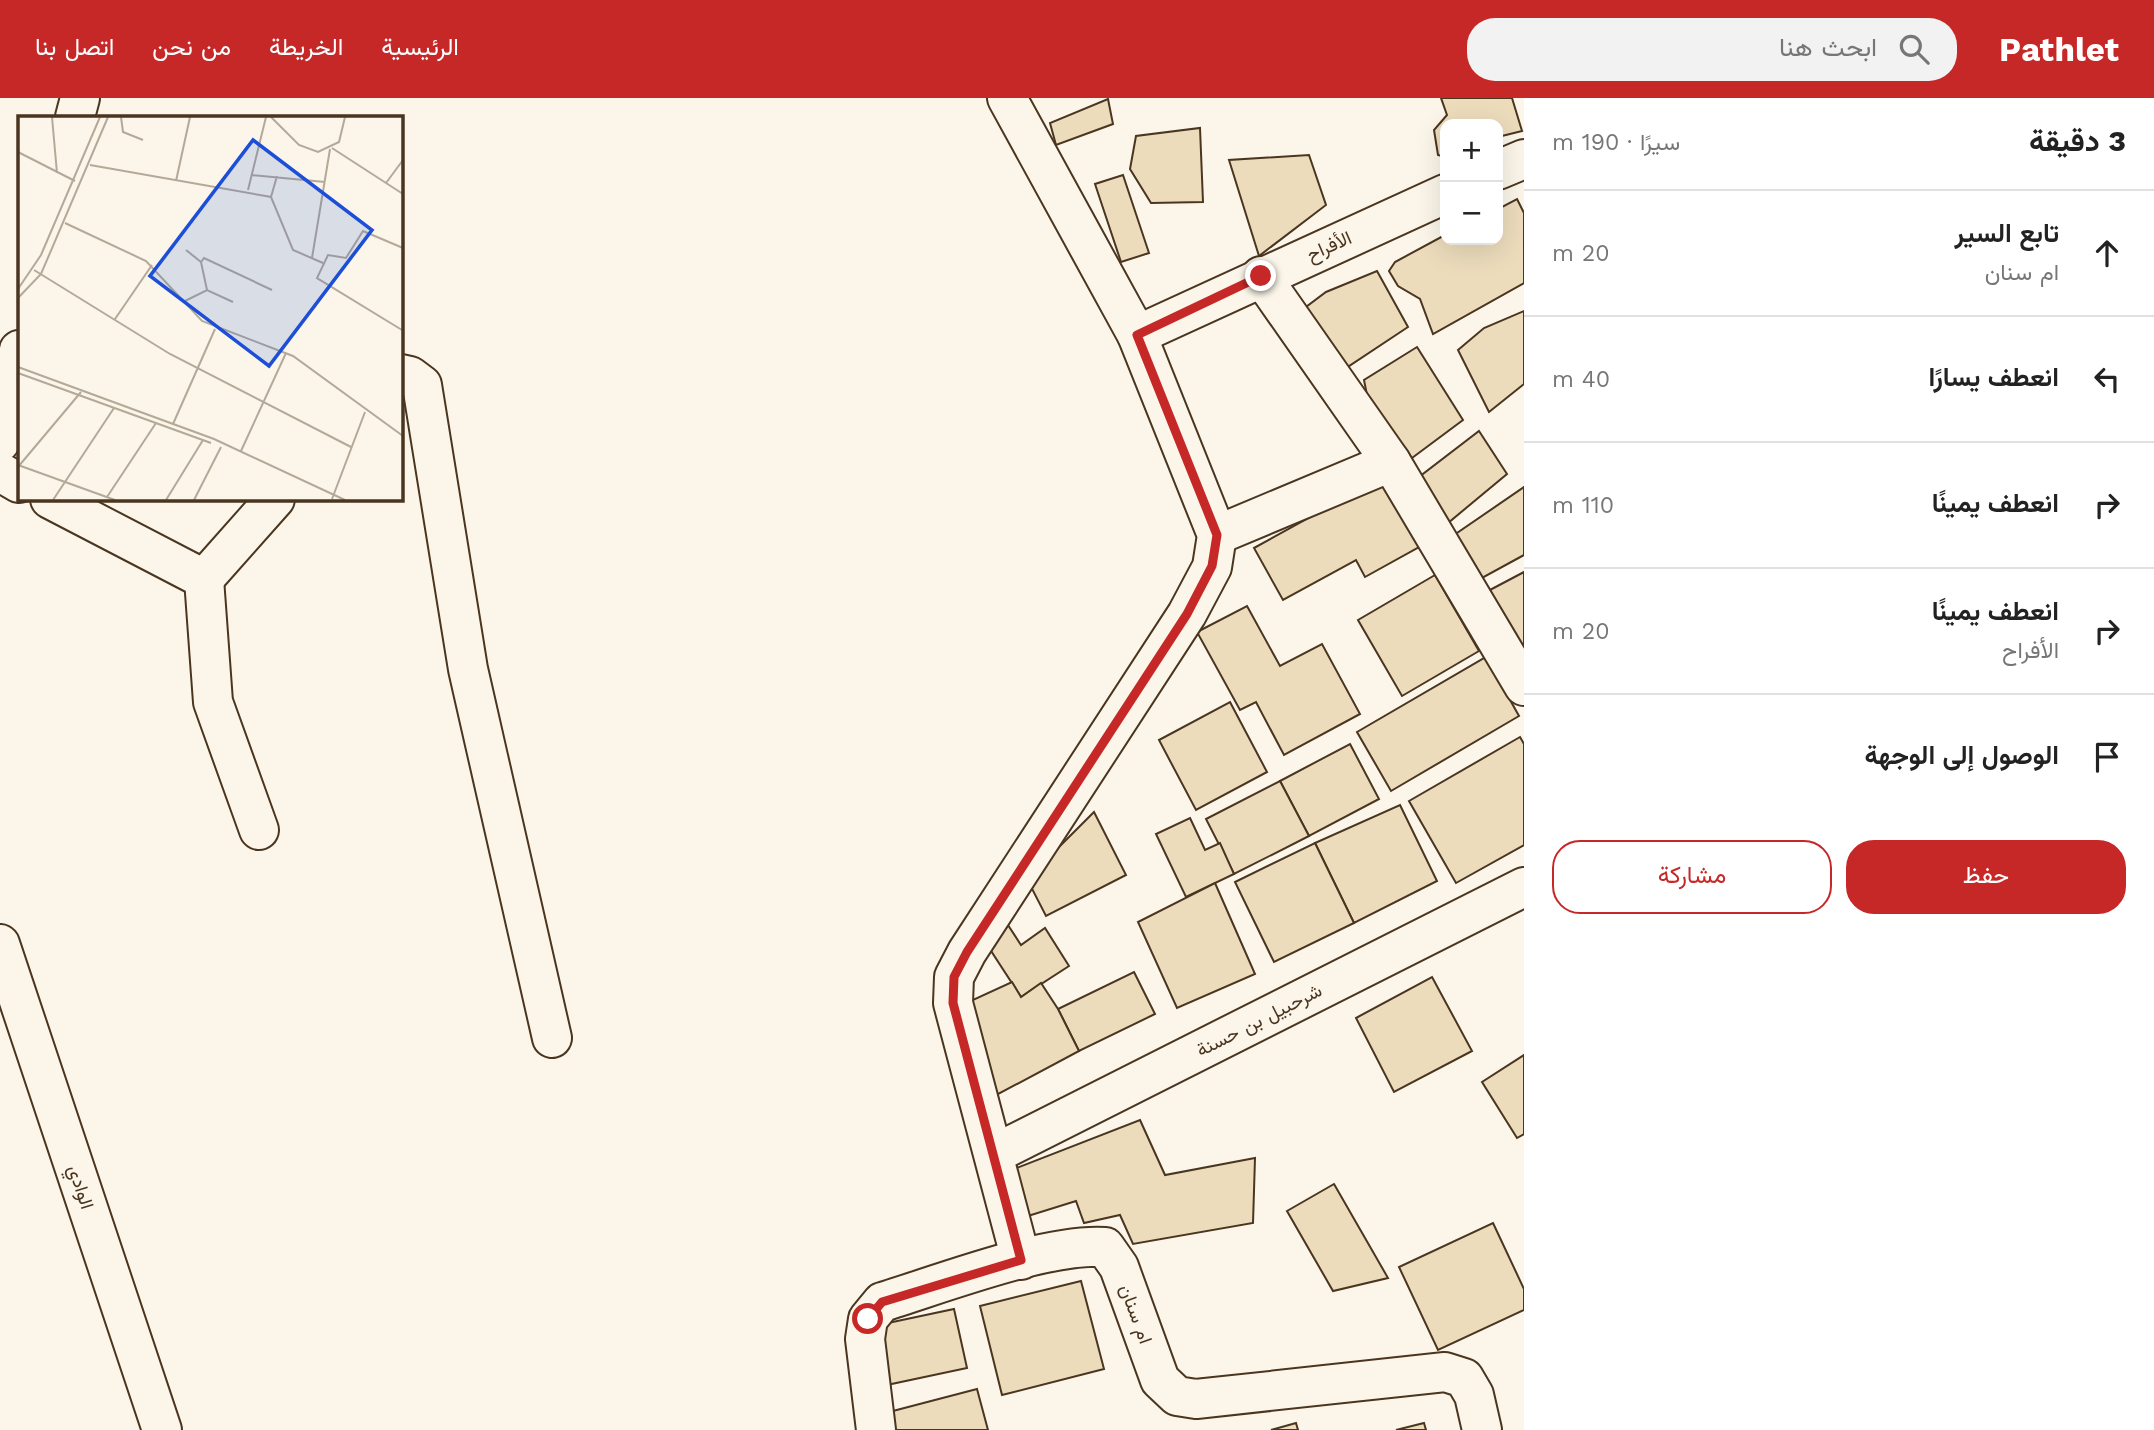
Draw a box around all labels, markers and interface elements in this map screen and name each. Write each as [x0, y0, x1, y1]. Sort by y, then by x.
search box [1467, 18, 1957, 81]
icon: search [1895, 30, 1933, 68]
text: Pathlet [1999, 30, 2119, 69]
text: ابحث هنا [1779, 32, 1877, 62]
text: اتصل بنا [35, 33, 114, 61]
text: من نحن [152, 33, 231, 61]
text: الخريطة [269, 33, 343, 61]
text: الرئيسية [381, 33, 459, 61]
inset map [18, 116, 402, 500]
map controls [1440, 119, 1503, 245]
button: + [1440, 119, 1503, 182]
text: 3 دقيقة [2029, 123, 2126, 158]
text: سيرًا · 190 m [1552, 129, 1680, 156]
button: − [1440, 182, 1503, 245]
text: تابع السير [1955, 218, 2059, 248]
street label: الأفراح [1303, 226, 1356, 267]
icon: ahead [2088, 234, 2126, 272]
text: 20 m [1552, 240, 1609, 267]
text: ام سنان [1985, 259, 2059, 286]
route end [1245, 260, 1276, 291]
icon: left [2088, 360, 2126, 398]
text: انعطف يسارًا [1929, 362, 2059, 392]
text: 40 m [1552, 366, 1610, 393]
icon: right [2088, 486, 2126, 524]
text: انعطف يمينًا [1932, 488, 2059, 518]
text: 110 m [1552, 492, 1614, 519]
text: انعطف يمينًا [1932, 596, 2059, 626]
icon: right [2088, 612, 2126, 650]
text: 20 m [1552, 618, 1609, 645]
text: الأفراح [2002, 637, 2059, 664]
icon: arrive [2088, 738, 2126, 776]
text: الوصول إلى الوجهة [1864, 740, 2059, 770]
button: مشاركة [1552, 840, 1832, 914]
button: حفظ [1846, 840, 2126, 914]
street label: شرحبيل بن حسنة [1192, 978, 1326, 1062]
street label: الوادي [59, 1162, 99, 1213]
street label: ام سنان [1114, 1281, 1157, 1347]
route start [852, 1303, 883, 1334]

